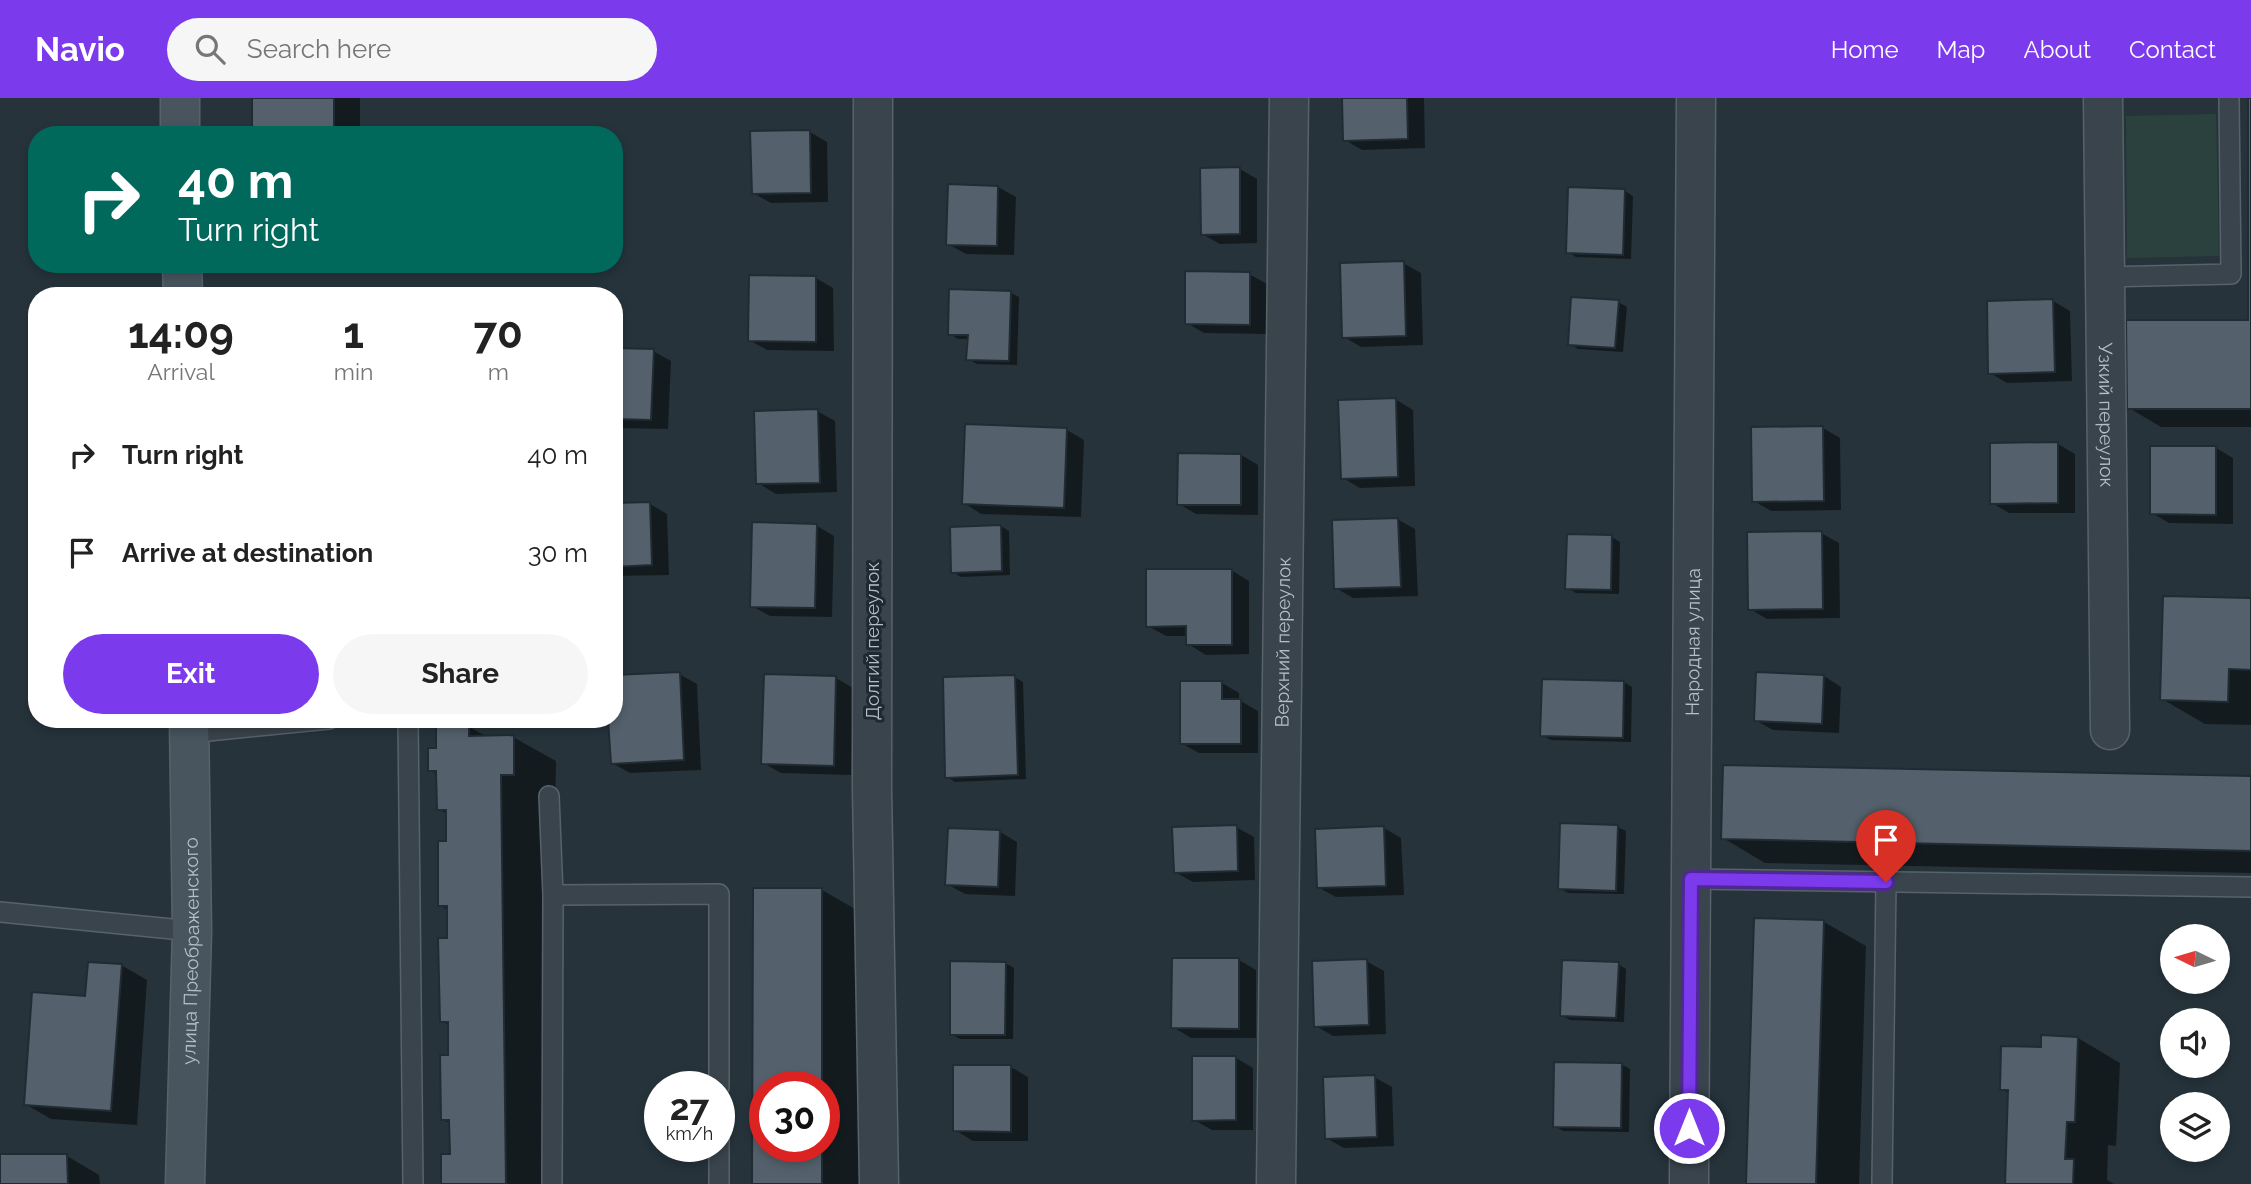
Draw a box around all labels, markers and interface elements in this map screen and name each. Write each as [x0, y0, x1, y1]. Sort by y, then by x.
search box [167, 18, 657, 81]
text: Navio [35, 30, 125, 69]
icon: search [191, 30, 229, 68]
text: Search here [247, 34, 391, 64]
text: Home [1831, 35, 1899, 64]
text: Map [1937, 35, 1985, 64]
text: About [2023, 35, 2091, 64]
text: Contact [2129, 35, 2216, 64]
text: 40 m [178, 152, 293, 209]
icon: right [63, 154, 154, 245]
text: Turn right [178, 211, 319, 248]
text: 14:09 [128, 309, 234, 358]
text: 1 [343, 309, 364, 358]
text: 70 [474, 309, 523, 358]
street label: Узкий переулок [2095, 343, 2118, 488]
text: Arrival [147, 358, 215, 385]
text: min [334, 358, 373, 385]
text: m [488, 358, 509, 385]
icon: right [63, 436, 101, 474]
text: Turn right [122, 440, 243, 470]
text: 40 m [527, 440, 588, 470]
icon: arrive [63, 534, 101, 572]
text: Arrive at destination [122, 538, 373, 568]
text: 30 m [528, 538, 588, 568]
street label: Верхний переулок [1270, 557, 1295, 727]
street label: Долгий переулок [861, 562, 883, 720]
street label: Народная улица [1681, 568, 1704, 716]
button: Exit [63, 634, 319, 714]
button: Share [333, 634, 588, 714]
pin [1856, 810, 1916, 882]
icon: arrive [1867, 821, 1905, 859]
street label: улица Преображенского [177, 837, 203, 1065]
north arrow [2160, 924, 2230, 994]
map controls [2160, 924, 2230, 1162]
button: sound [2160, 1008, 2230, 1078]
speed limit sign: 30 [749, 1071, 840, 1162]
text: 27 [670, 1087, 709, 1128]
position arrow [1652, 1091, 1726, 1165]
button: layers [2160, 1092, 2230, 1162]
text: km/h [666, 1123, 713, 1144]

